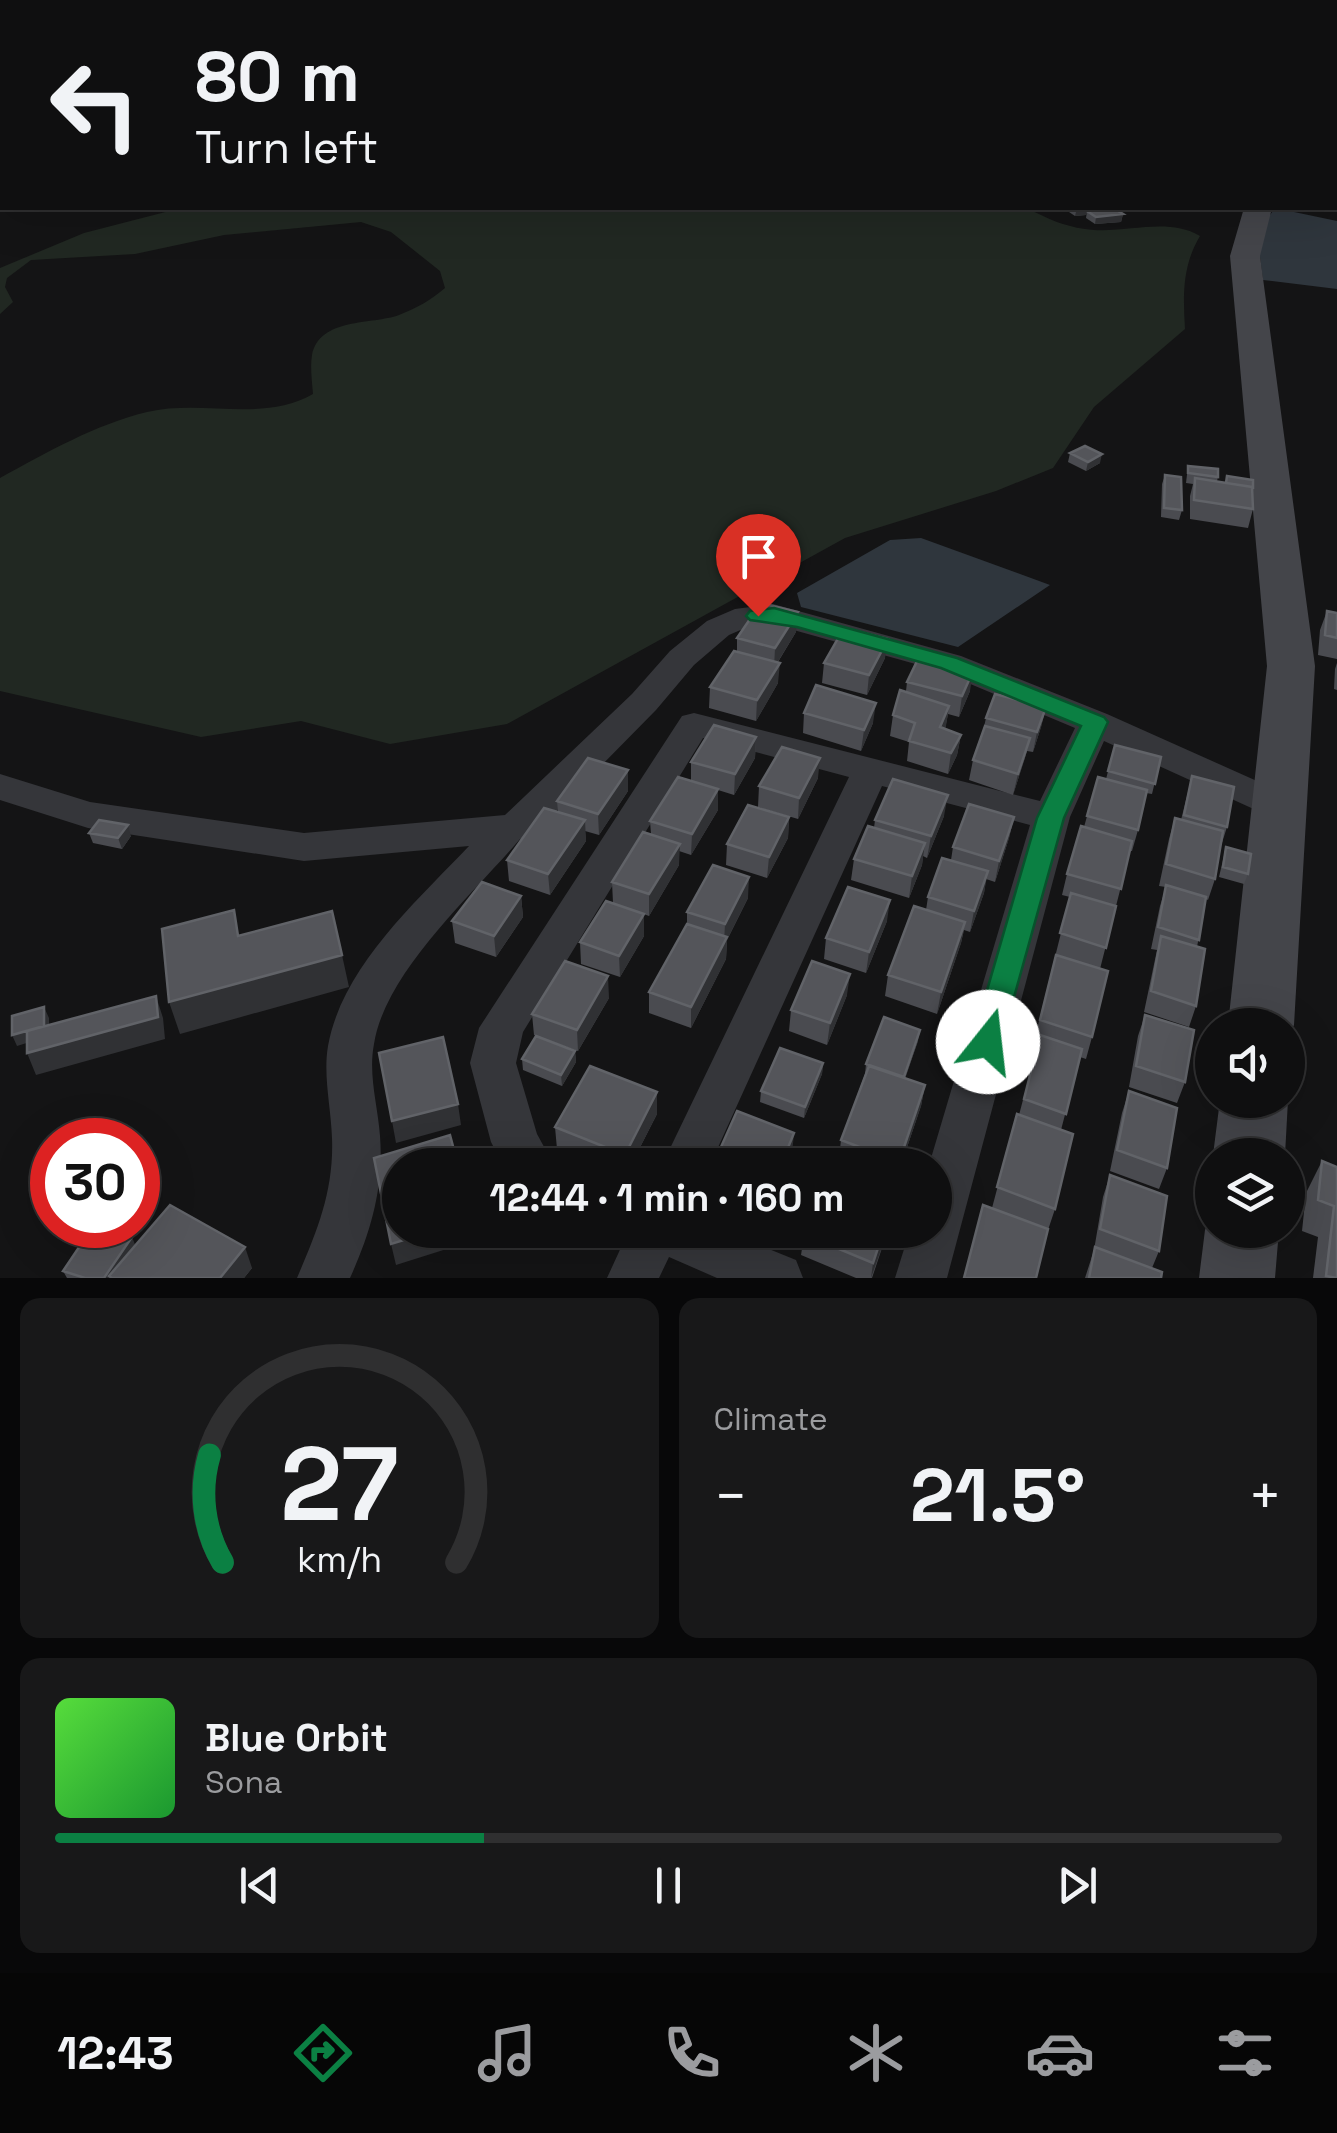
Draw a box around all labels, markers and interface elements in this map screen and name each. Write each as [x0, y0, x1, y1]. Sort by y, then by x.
text: 80 m [195, 32, 360, 121]
icon: left [30, 40, 160, 170]
text: Turn left [195, 119, 378, 176]
pin [716, 514, 801, 617]
icon: arrive [731, 529, 786, 584]
position arrow [936, 990, 1040, 1094]
map controls [1195, 1008, 1305, 1248]
button: sound [1195, 1008, 1305, 1118]
speed limit sign: 30 [30, 1118, 160, 1248]
button: layers [1195, 1138, 1305, 1248]
text: 12:44 · 1 min · 160 m [490, 1174, 844, 1222]
text: Climate [714, 1399, 828, 1439]
text: 27 [280, 1418, 398, 1550]
text: 21.5° [910, 1447, 1085, 1543]
text: − [714, 1461, 748, 1531]
text: + [1248, 1461, 1282, 1531]
text: km/h [297, 1537, 382, 1582]
text: Blue Orbit [205, 1714, 388, 1762]
text: Sona [205, 1762, 282, 1802]
icon: previous [232, 1858, 287, 1913]
icon: pause [641, 1858, 696, 1913]
icon: next [1050, 1858, 1105, 1913]
icon: directions [288, 2018, 358, 2088]
icon: music [472, 2018, 542, 2088]
icon: phone [657, 2018, 727, 2088]
icon: climate [841, 2018, 911, 2088]
icon: car [1025, 2018, 1095, 2088]
icon: filters [1210, 2018, 1280, 2088]
text: 12:43 [57, 2025, 174, 2082]

